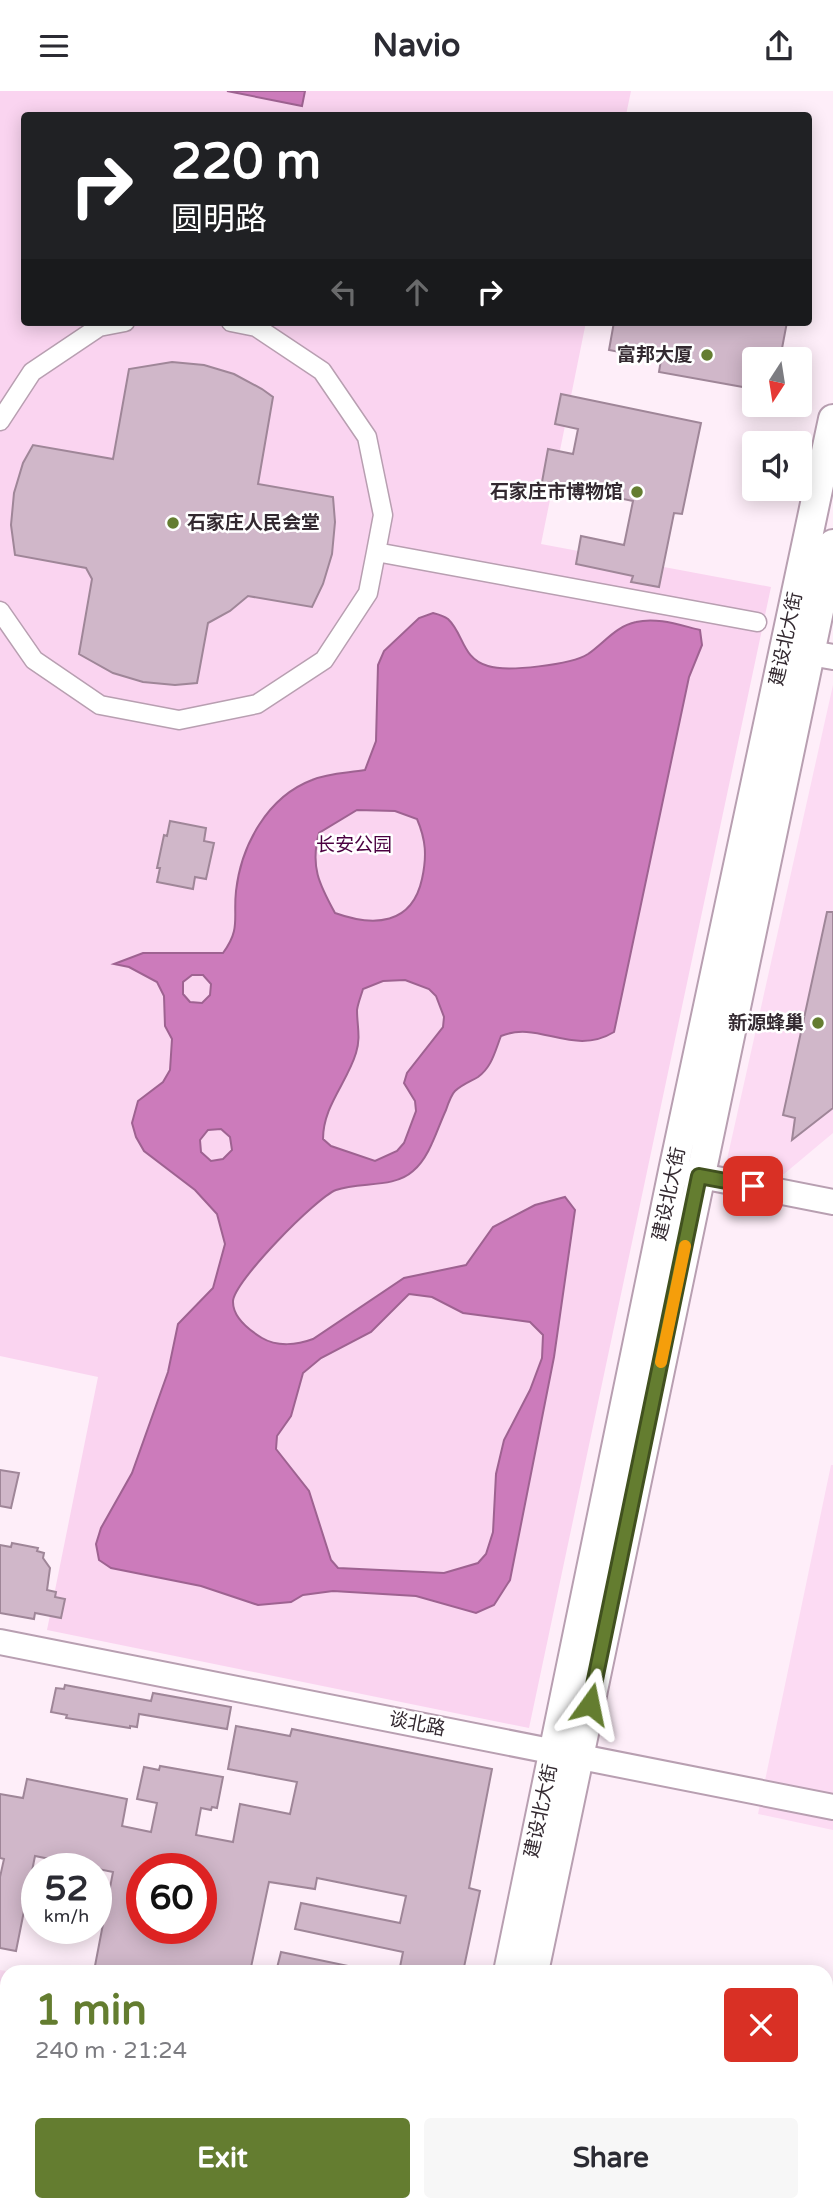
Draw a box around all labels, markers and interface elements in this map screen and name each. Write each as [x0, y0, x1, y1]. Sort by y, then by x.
icon: menu [35, 27, 73, 65]
text: Navio [373, 27, 460, 65]
icon: share [760, 27, 798, 65]
text: 220 m [171, 133, 321, 192]
icon: right [56, 140, 147, 231]
text: 圆明路 [171, 201, 267, 239]
icon: left [325, 273, 363, 311]
icon: ahead [398, 273, 436, 311]
icon: right [471, 273, 509, 311]
place label: 富邦大厦 [617, 344, 693, 366]
marker: 富邦大厦 [699, 347, 715, 363]
north arrow [742, 347, 812, 417]
map controls [742, 347, 812, 501]
button: sound [742, 431, 812, 501]
place label: 石家庄市博物馆 [490, 481, 623, 503]
marker: 石家庄市博物馆 [629, 484, 645, 500]
place label: 石家庄人民会堂 [187, 512, 320, 534]
marker: 石家庄人民会堂 [165, 515, 181, 531]
street label: 建设北大街 [765, 590, 807, 688]
park label: 长安公园 [316, 834, 392, 856]
place label: 新源蜂巢 [728, 1012, 804, 1034]
marker: 新源蜂巢 [810, 1015, 826, 1031]
street label: 建设北大街 [648, 1145, 690, 1243]
pin [723, 1156, 783, 1216]
icon: arrive [734, 1167, 772, 1205]
position arrow [553, 1667, 627, 1741]
street label: 谈北路 [387, 1708, 447, 1740]
street label: 建设北大街 [520, 1762, 562, 1860]
speed limit sign: 60 [126, 1853, 217, 1944]
text: 52 [45, 1868, 88, 1910]
text: km/h [44, 1905, 89, 1927]
text: 1 min [35, 1985, 147, 2036]
button: close [724, 1988, 798, 2062]
text: 240 m · 21:24 [35, 2037, 187, 2065]
button: Exit [35, 2118, 410, 2198]
button: Share [424, 2118, 798, 2198]

